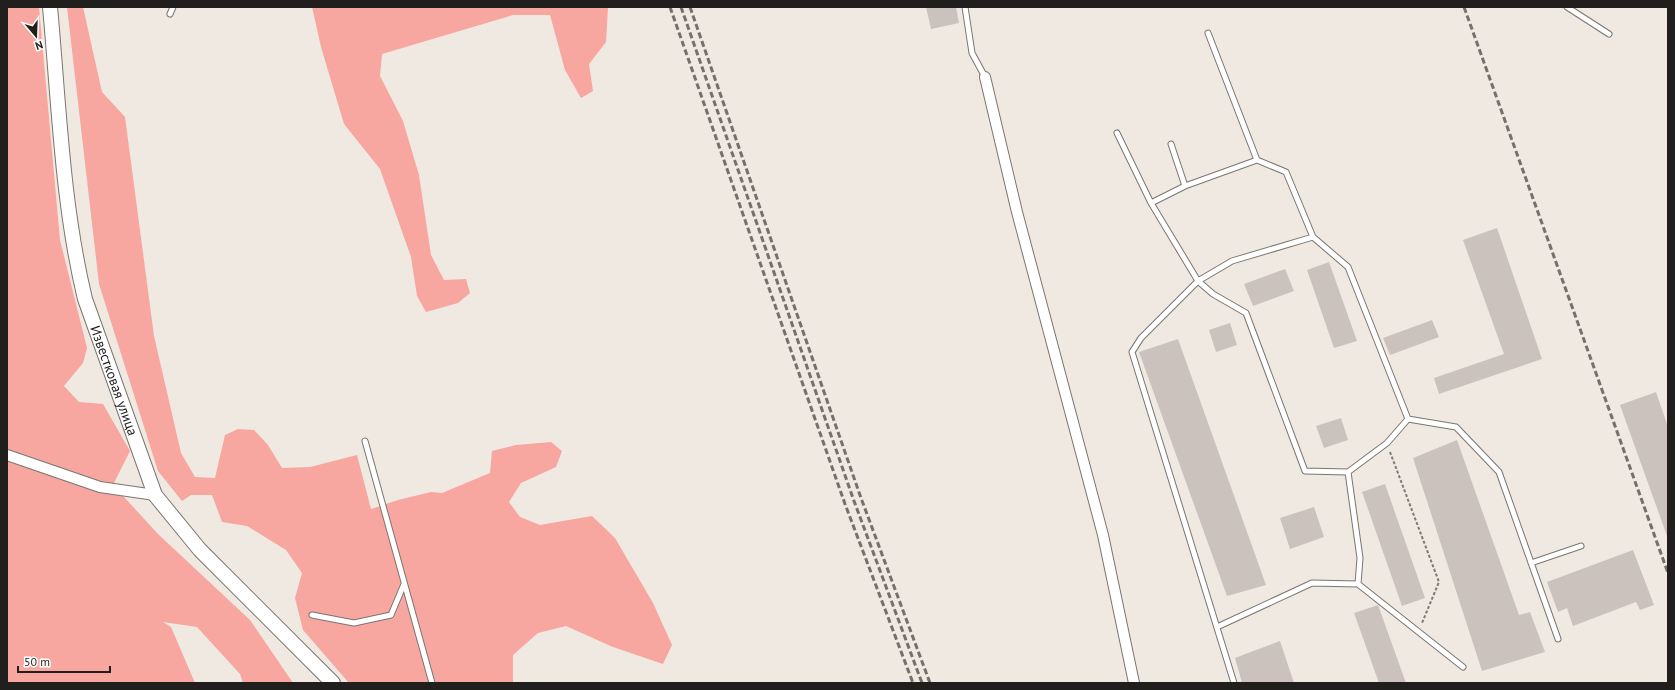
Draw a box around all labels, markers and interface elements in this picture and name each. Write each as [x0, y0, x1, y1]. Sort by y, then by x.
north arrow [16, 16, 56, 56]
text: N [34, 38, 45, 53]
street label: Известковая улица [86, 323, 142, 438]
scale bar [18, 648, 110, 674]
text: 50 m [24, 654, 50, 669]

